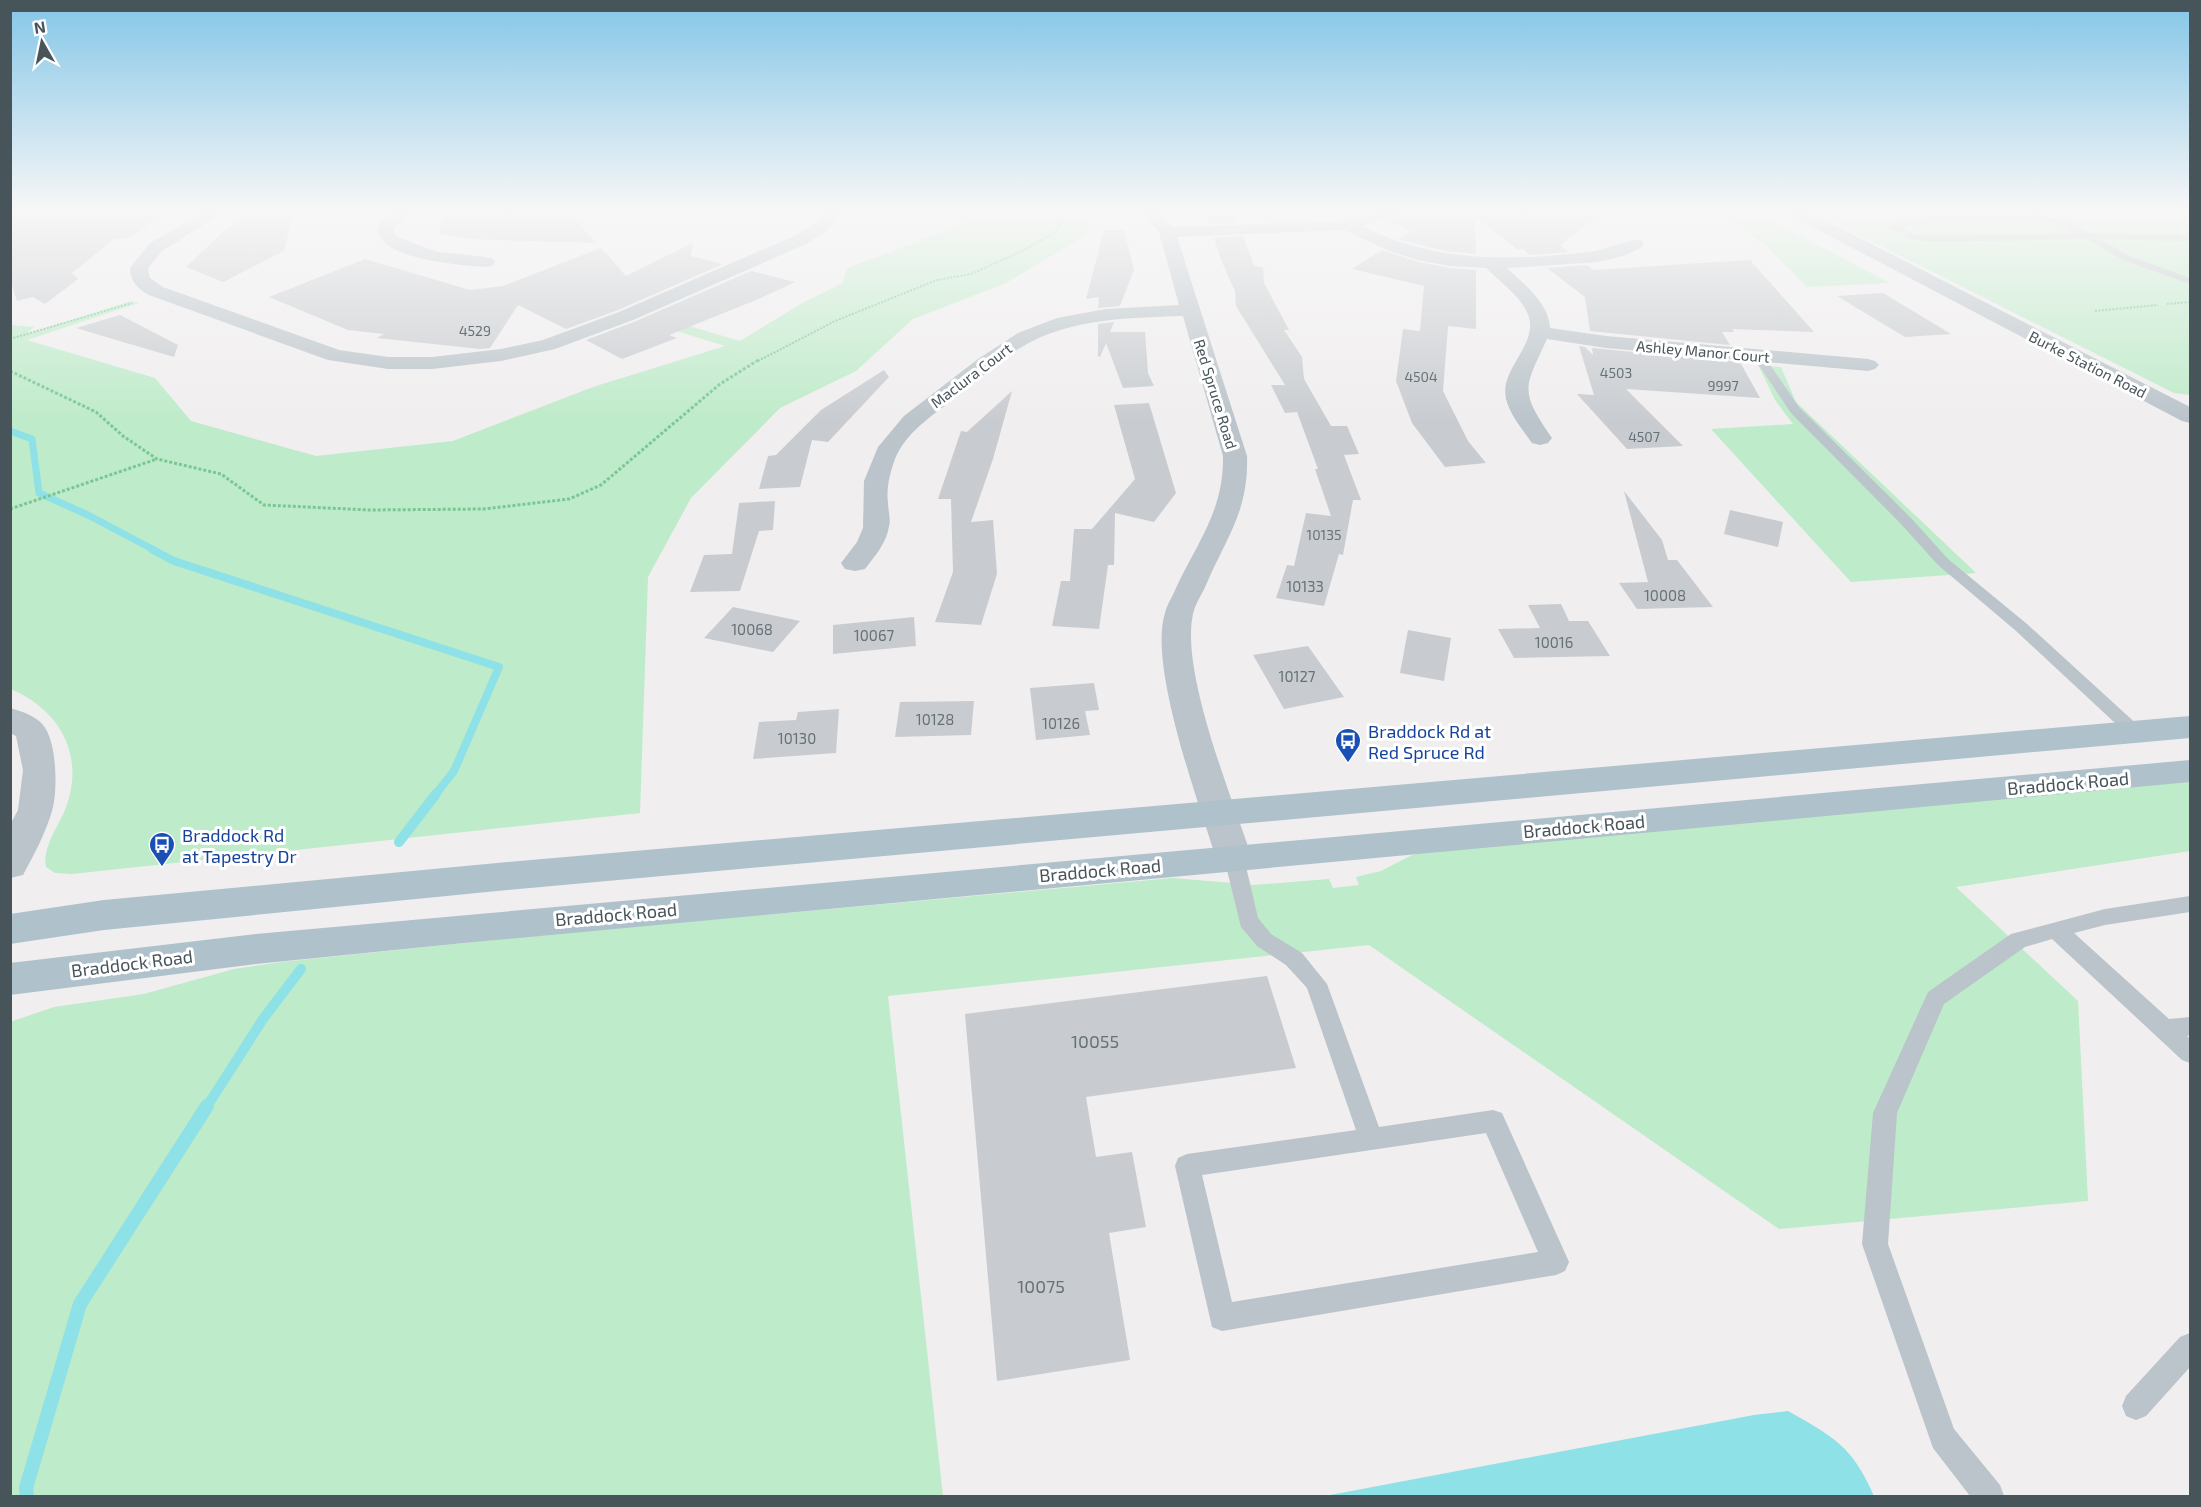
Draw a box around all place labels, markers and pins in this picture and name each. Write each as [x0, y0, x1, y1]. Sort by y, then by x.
place label: Braddock Rd at Red Spruce Rd [1368, 720, 1491, 763]
bus stop icon: Braddock Rd at Red Spruce Rd [1333, 726, 1363, 764]
place label: Braddock Rd at Tapestry Dr [182, 824, 297, 867]
bus stop icon: Braddock Rd at Tapestry Dr [147, 830, 177, 868]

